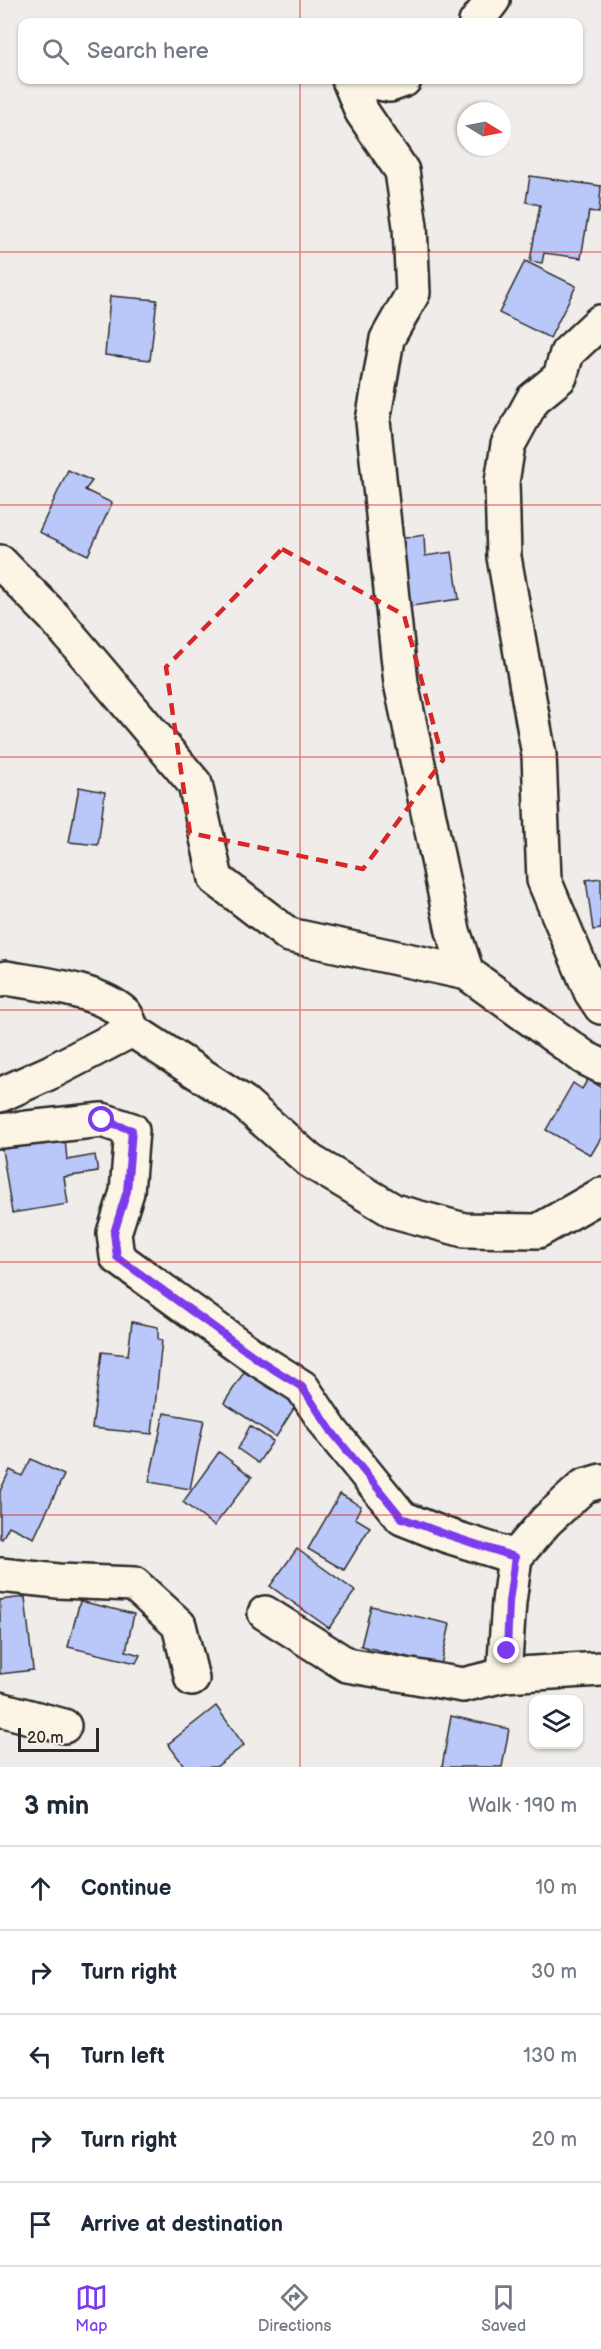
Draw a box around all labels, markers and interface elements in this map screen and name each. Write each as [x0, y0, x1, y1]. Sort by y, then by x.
search box [18, 18, 583, 84]
icon: search [39, 35, 72, 68]
text: Search here [87, 38, 209, 65]
north arrow [457, 102, 511, 156]
route start [88, 1106, 114, 1132]
route end [493, 1637, 519, 1663]
map controls [529, 1695, 583, 1749]
button: layers [529, 1695, 583, 1749]
scale bar [18, 1725, 99, 1752]
text: 20 m [27, 1729, 63, 1748]
text: 3 min [24, 1791, 89, 1822]
text: Walk · 190 m [468, 1794, 577, 1818]
icon: ahead [24, 1872, 57, 1905]
text: Continue [81, 1875, 171, 1902]
text: 10 m [536, 1876, 577, 1900]
icon: right [24, 1956, 57, 1989]
text: Turn right [81, 1959, 177, 1986]
text: 30 m [531, 1960, 577, 1984]
icon: left [24, 2040, 57, 2073]
text: Turn left [81, 2043, 165, 2070]
text: 130 m [523, 2044, 577, 2068]
icon: right [24, 2124, 57, 2157]
text: Turn right [81, 2127, 177, 2154]
text: 20 m [532, 2128, 577, 2152]
icon: arrive [24, 2208, 57, 2241]
text: Arrive at destination [81, 2211, 283, 2238]
tab: Map [75, 2281, 108, 2336]
tab: Directions [258, 2281, 331, 2336]
tab: Saved [481, 2281, 526, 2336]

